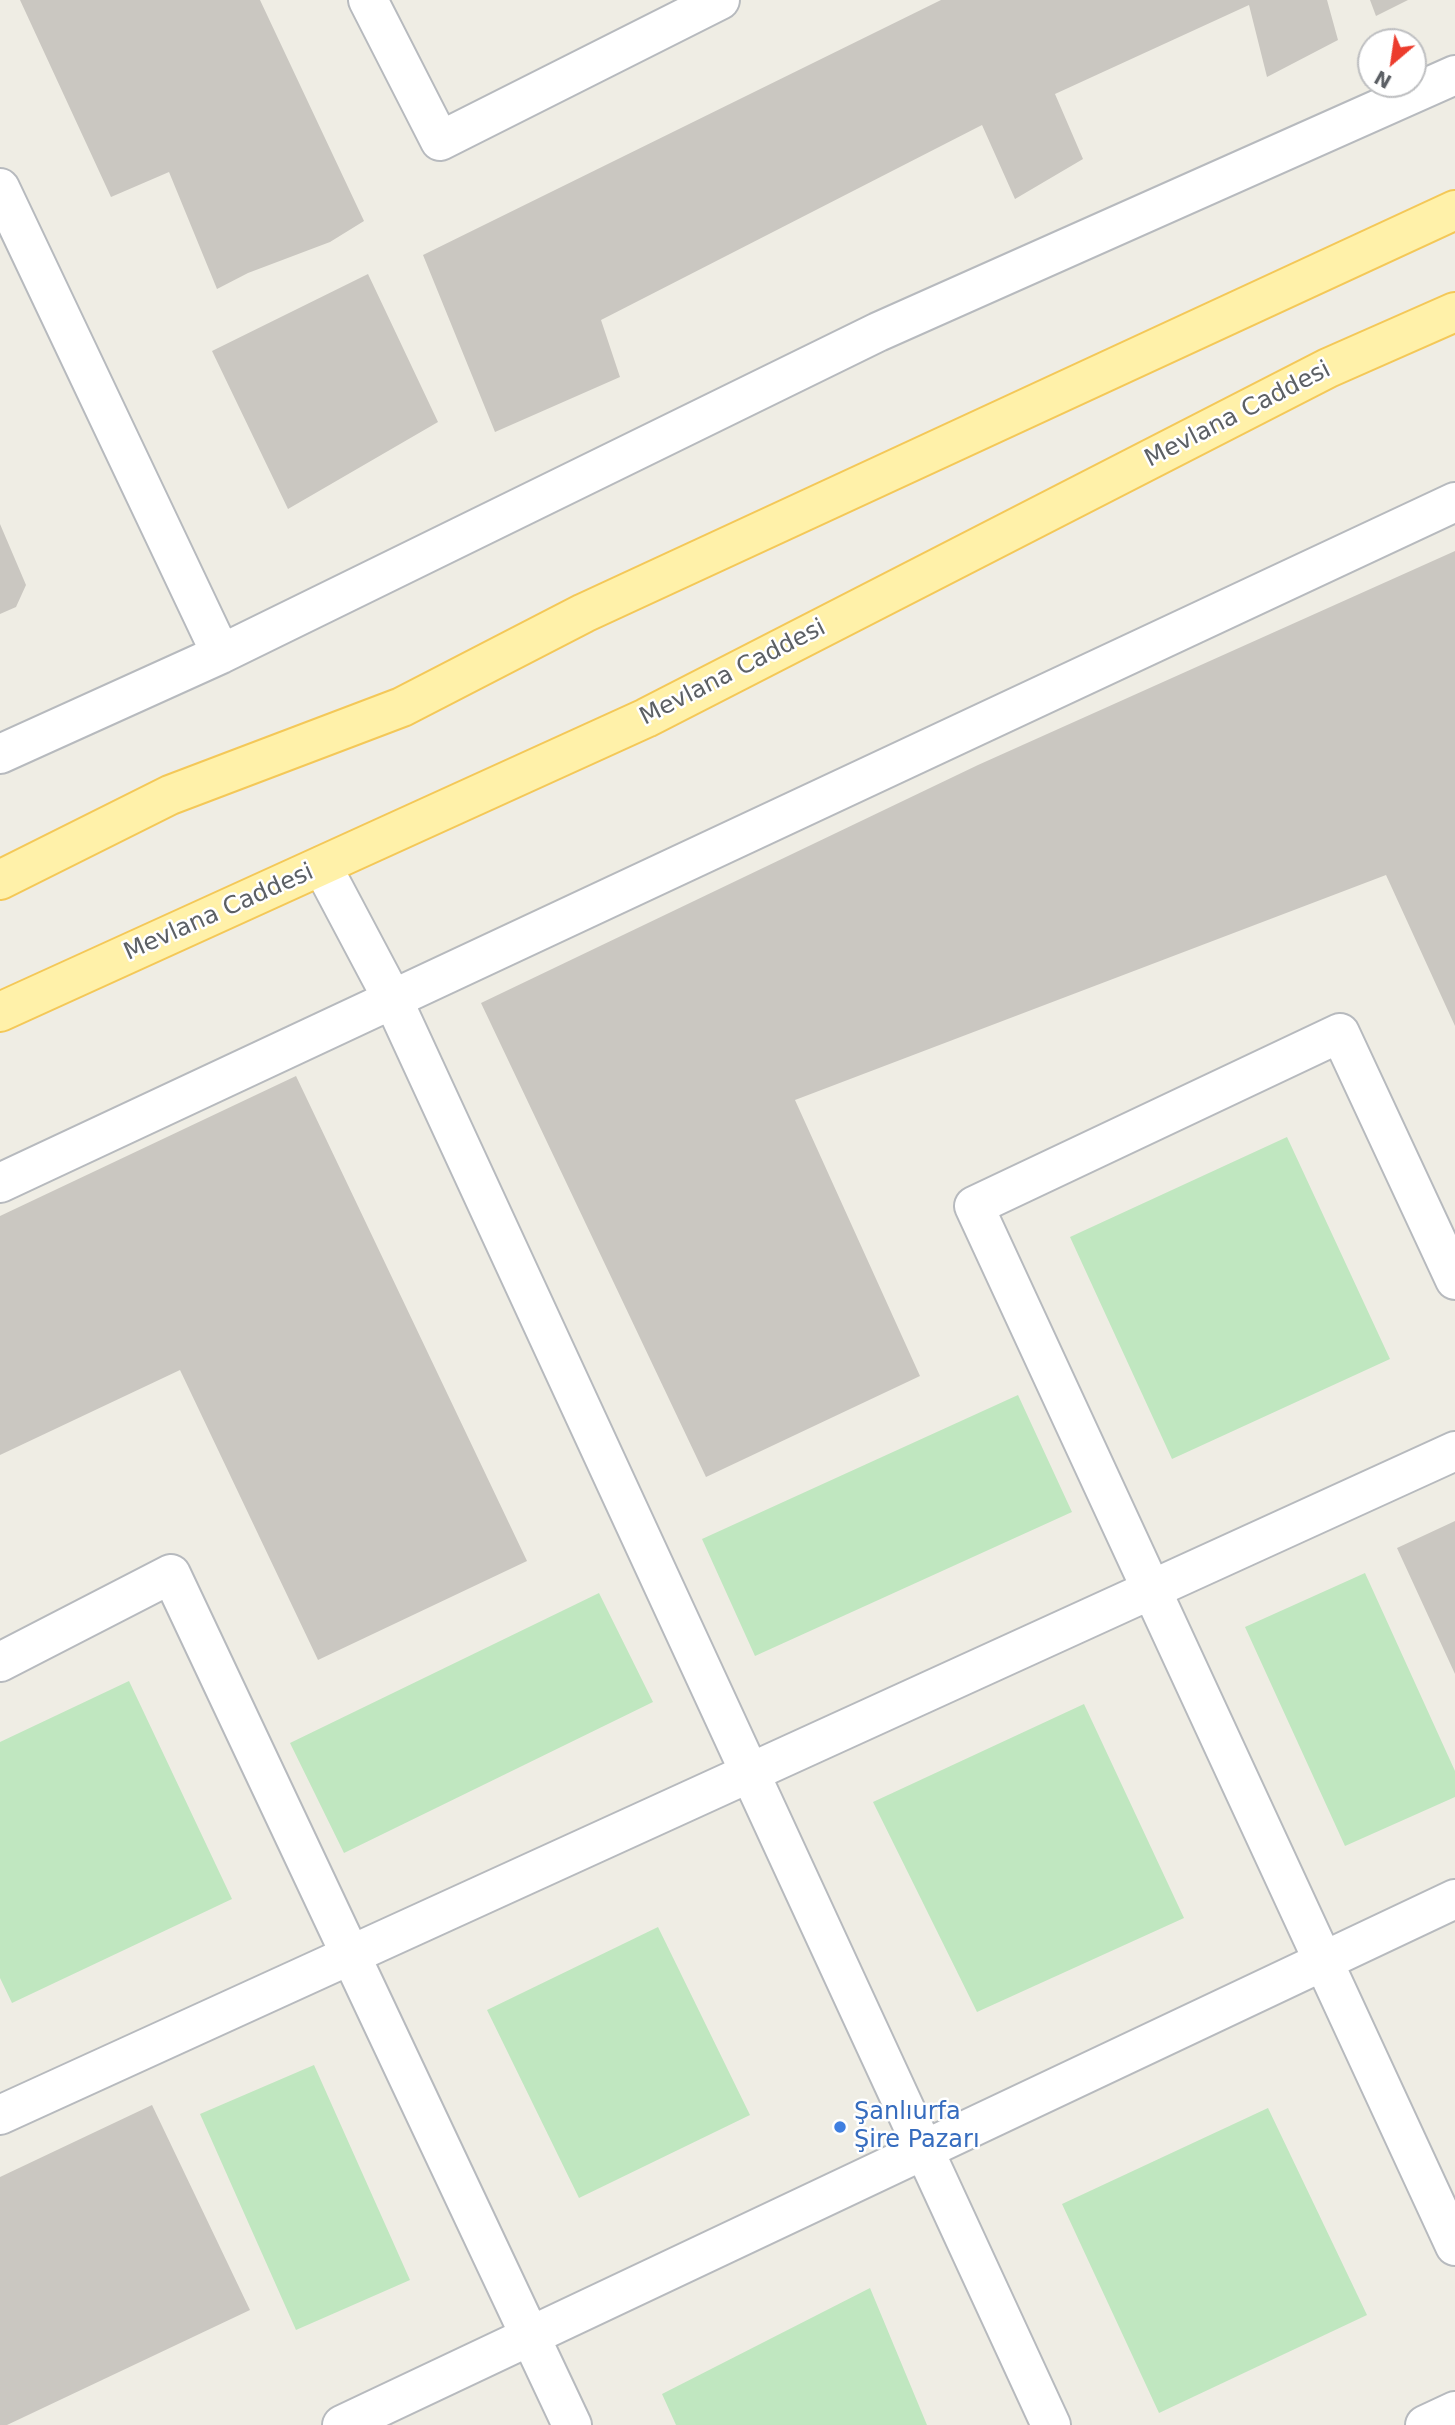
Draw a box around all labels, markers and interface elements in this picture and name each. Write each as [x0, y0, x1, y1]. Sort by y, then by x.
north arrow [1357, 28, 1427, 98]
text: N [1370, 66, 1395, 93]
street label: Mevlana Caddesi [1140, 356, 1336, 474]
street label: Mevlana Caddesi [635, 614, 831, 732]
street label: Mevlana Caddesi [120, 858, 318, 968]
place label: Şanlıurfa Şire Pazarı [854, 2099, 980, 2155]
marker: Şanlıurfa Şire Pazarı [832, 2119, 848, 2135]

